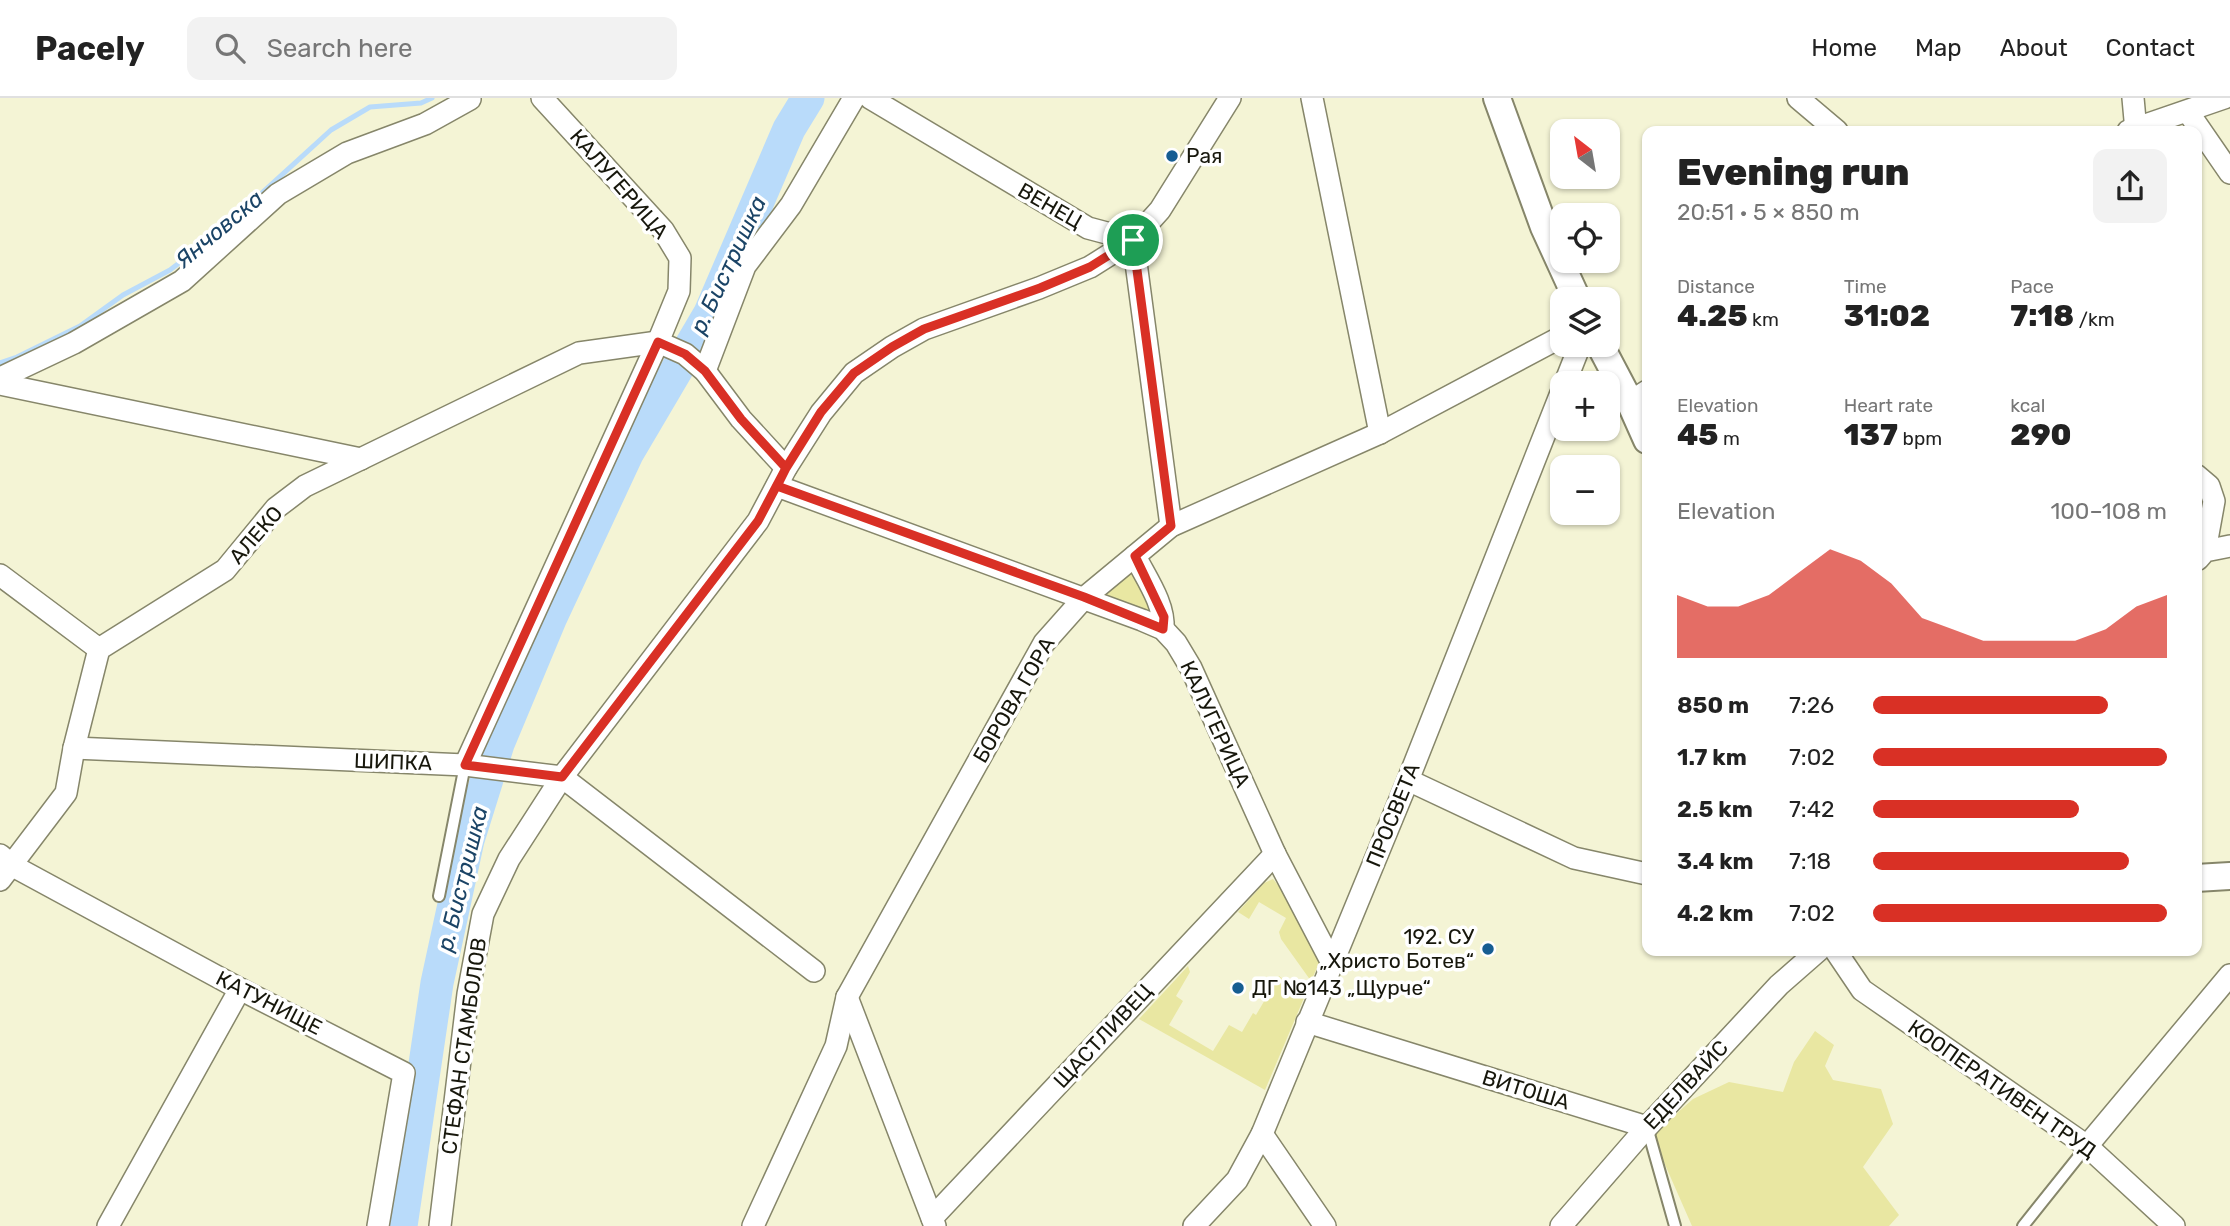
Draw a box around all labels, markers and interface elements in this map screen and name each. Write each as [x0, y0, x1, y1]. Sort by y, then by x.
search box [187, 17, 677, 80]
text: Pacely [35, 29, 145, 68]
icon: search [211, 29, 249, 67]
text: Search here [267, 33, 412, 64]
text: Home [1811, 34, 1877, 62]
text: Map [1915, 34, 1962, 62]
text: About [2000, 34, 2068, 62]
text: Contact [2106, 34, 2195, 62]
north arrow [1550, 119, 1620, 189]
map controls [1550, 119, 1620, 525]
street label: КАЛУГЕРИЦА [565, 124, 674, 244]
place label: Рая [1186, 143, 1223, 168]
marker: Рая [1164, 148, 1180, 164]
text: Evening run [1677, 149, 1910, 195]
button: share [2093, 149, 2167, 223]
street label: ВЕНЕЦ [1014, 177, 1087, 234]
water label: Янчовска [169, 184, 269, 274]
water label: р. Бистришка [684, 191, 772, 339]
text: 20:51 · 5 × 850 m [1677, 198, 1860, 226]
button: locate [1550, 203, 1620, 273]
pin [1103, 210, 1163, 270]
icon: arrive [1114, 221, 1152, 259]
text: Distance [1677, 275, 1755, 298]
text: Time [1844, 275, 1887, 298]
text: Pace [2010, 275, 2054, 298]
button: layers [1550, 287, 1620, 357]
text: 4.25 [1677, 298, 1747, 334]
text: 31:02 [1844, 298, 1930, 334]
text: 7:18 [2010, 298, 2074, 334]
text: km [1747, 308, 1779, 331]
text: /km [2074, 308, 2115, 331]
button: + [1550, 371, 1620, 441]
text: Elevation [1677, 394, 1758, 417]
text: Heart rate [1844, 394, 1933, 417]
text: kcal [2010, 394, 2045, 417]
text: 45 [1677, 417, 1718, 453]
text: 137 [1844, 417, 1898, 453]
text: 290 [2010, 417, 2071, 453]
text: m [1718, 427, 1740, 450]
text: bpm [1898, 427, 1942, 450]
button: − [1550, 455, 1620, 525]
text: Elevation [1677, 497, 1776, 525]
text: 100–108 m [2050, 497, 2167, 525]
street label: АЛЕКО [224, 501, 288, 569]
street label: БОРОВА ГОРА [967, 632, 1060, 767]
street label: КАЛУГЕРИЦА [1175, 656, 1256, 791]
text: 850 m [1677, 691, 1749, 719]
text: 7:26 [1789, 691, 1834, 719]
text: 1.7 km [1677, 743, 1747, 771]
text: 7:02 [1789, 743, 1835, 771]
street label: ШИПКА [353, 748, 433, 775]
street label: ПРОСВЕТА [1360, 759, 1425, 870]
text: 2.5 km [1677, 795, 1753, 823]
text: 7:42 [1789, 795, 1834, 823]
water label: р. Бистришка [430, 803, 494, 955]
text: 3.4 km [1677, 847, 1754, 875]
text: 7:18 [1789, 847, 1831, 875]
text: 4.2 km [1677, 899, 1753, 927]
text: 7:02 [1789, 899, 1835, 927]
place label: 192. СУ „Христо Ботев“ [1319, 924, 1475, 973]
street label: СТЕФАН СТАМБОЛОВ [436, 936, 491, 1156]
marker: 192. СУ „Христо Ботев“ [1480, 941, 1496, 957]
street label: КАТУНИЩЕ [212, 965, 327, 1040]
place label: ДГ №143 „Щурче“ [1252, 975, 1431, 1000]
street label: ЩАСТЛИВЕЦ [1048, 978, 1157, 1093]
marker: ДГ №143 „Щурче“ [1230, 980, 1246, 996]
street label: КООПЕРАТИВЕН ТРУД [1903, 1014, 2101, 1163]
street label: ЕДЕЛВАЙС [1638, 1035, 1733, 1134]
street label: ВИТОША [1479, 1064, 1573, 1115]

